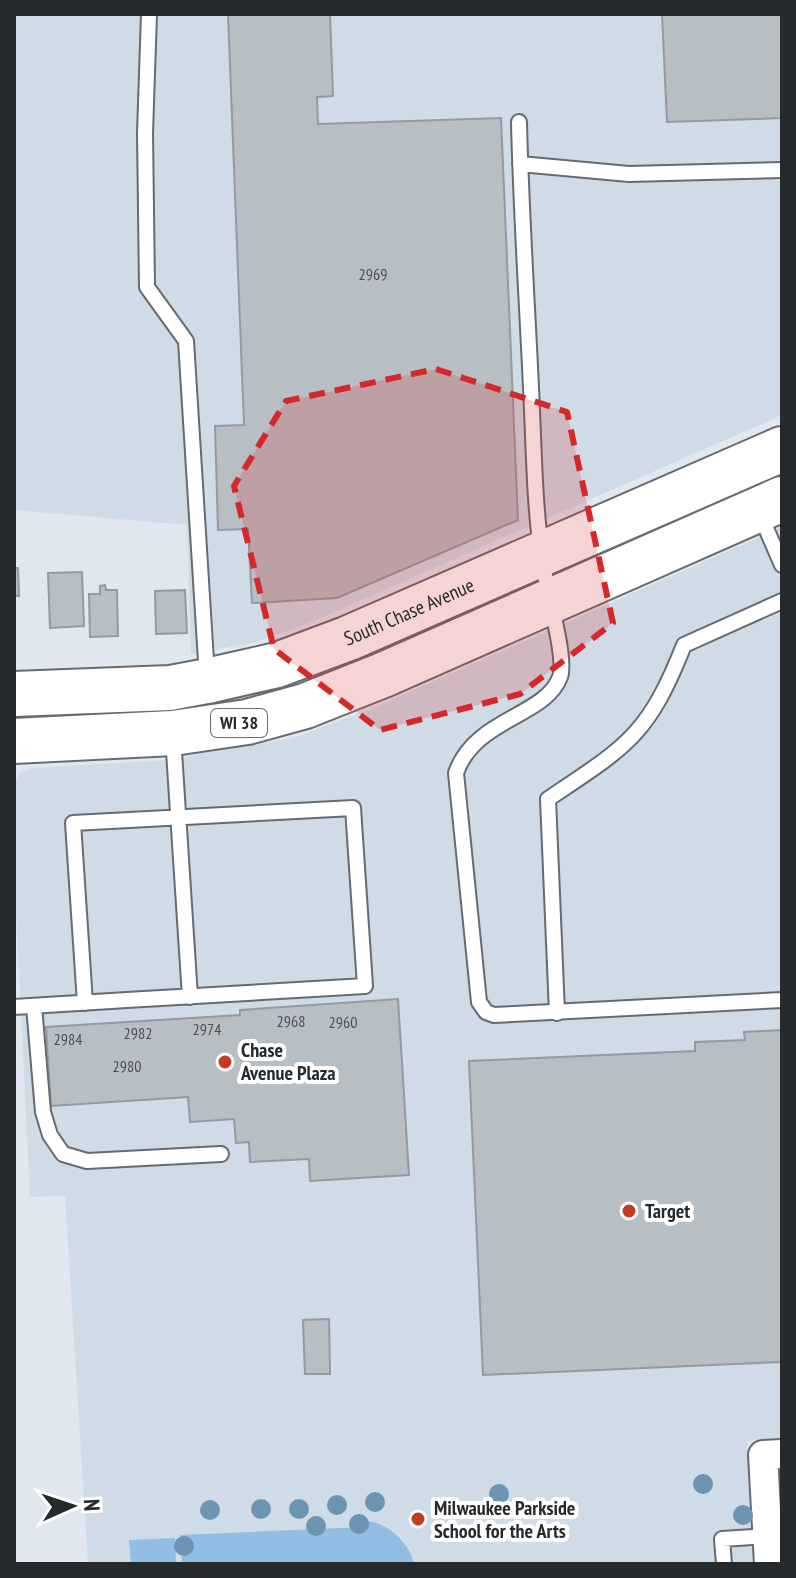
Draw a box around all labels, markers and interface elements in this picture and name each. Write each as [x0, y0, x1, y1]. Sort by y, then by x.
house number: 2969 [359, 264, 387, 284]
street label: South Chase Avenue [340, 572, 478, 652]
road number: WI 38 [211, 709, 267, 737]
house number: 2968 [277, 1011, 305, 1031]
house number: 2960 [329, 1012, 357, 1032]
house number: 2974 [193, 1019, 221, 1039]
house number: 2982 [124, 1023, 152, 1043]
house number: 2984 [54, 1029, 82, 1049]
place label: Chase Avenue Plaza [240, 1037, 336, 1086]
marker: Chase Avenue Plaza [216, 1053, 234, 1071]
house number: 2980 [113, 1056, 141, 1076]
place label: Target [645, 1198, 690, 1224]
marker: Target [620, 1202, 638, 1220]
north arrow [32, 1466, 112, 1546]
place label: Milwaukee Parkside School for the Arts [434, 1495, 575, 1544]
text: N [78, 1498, 106, 1512]
marker: Milwaukee Parkside School for the Arts [409, 1510, 427, 1528]

